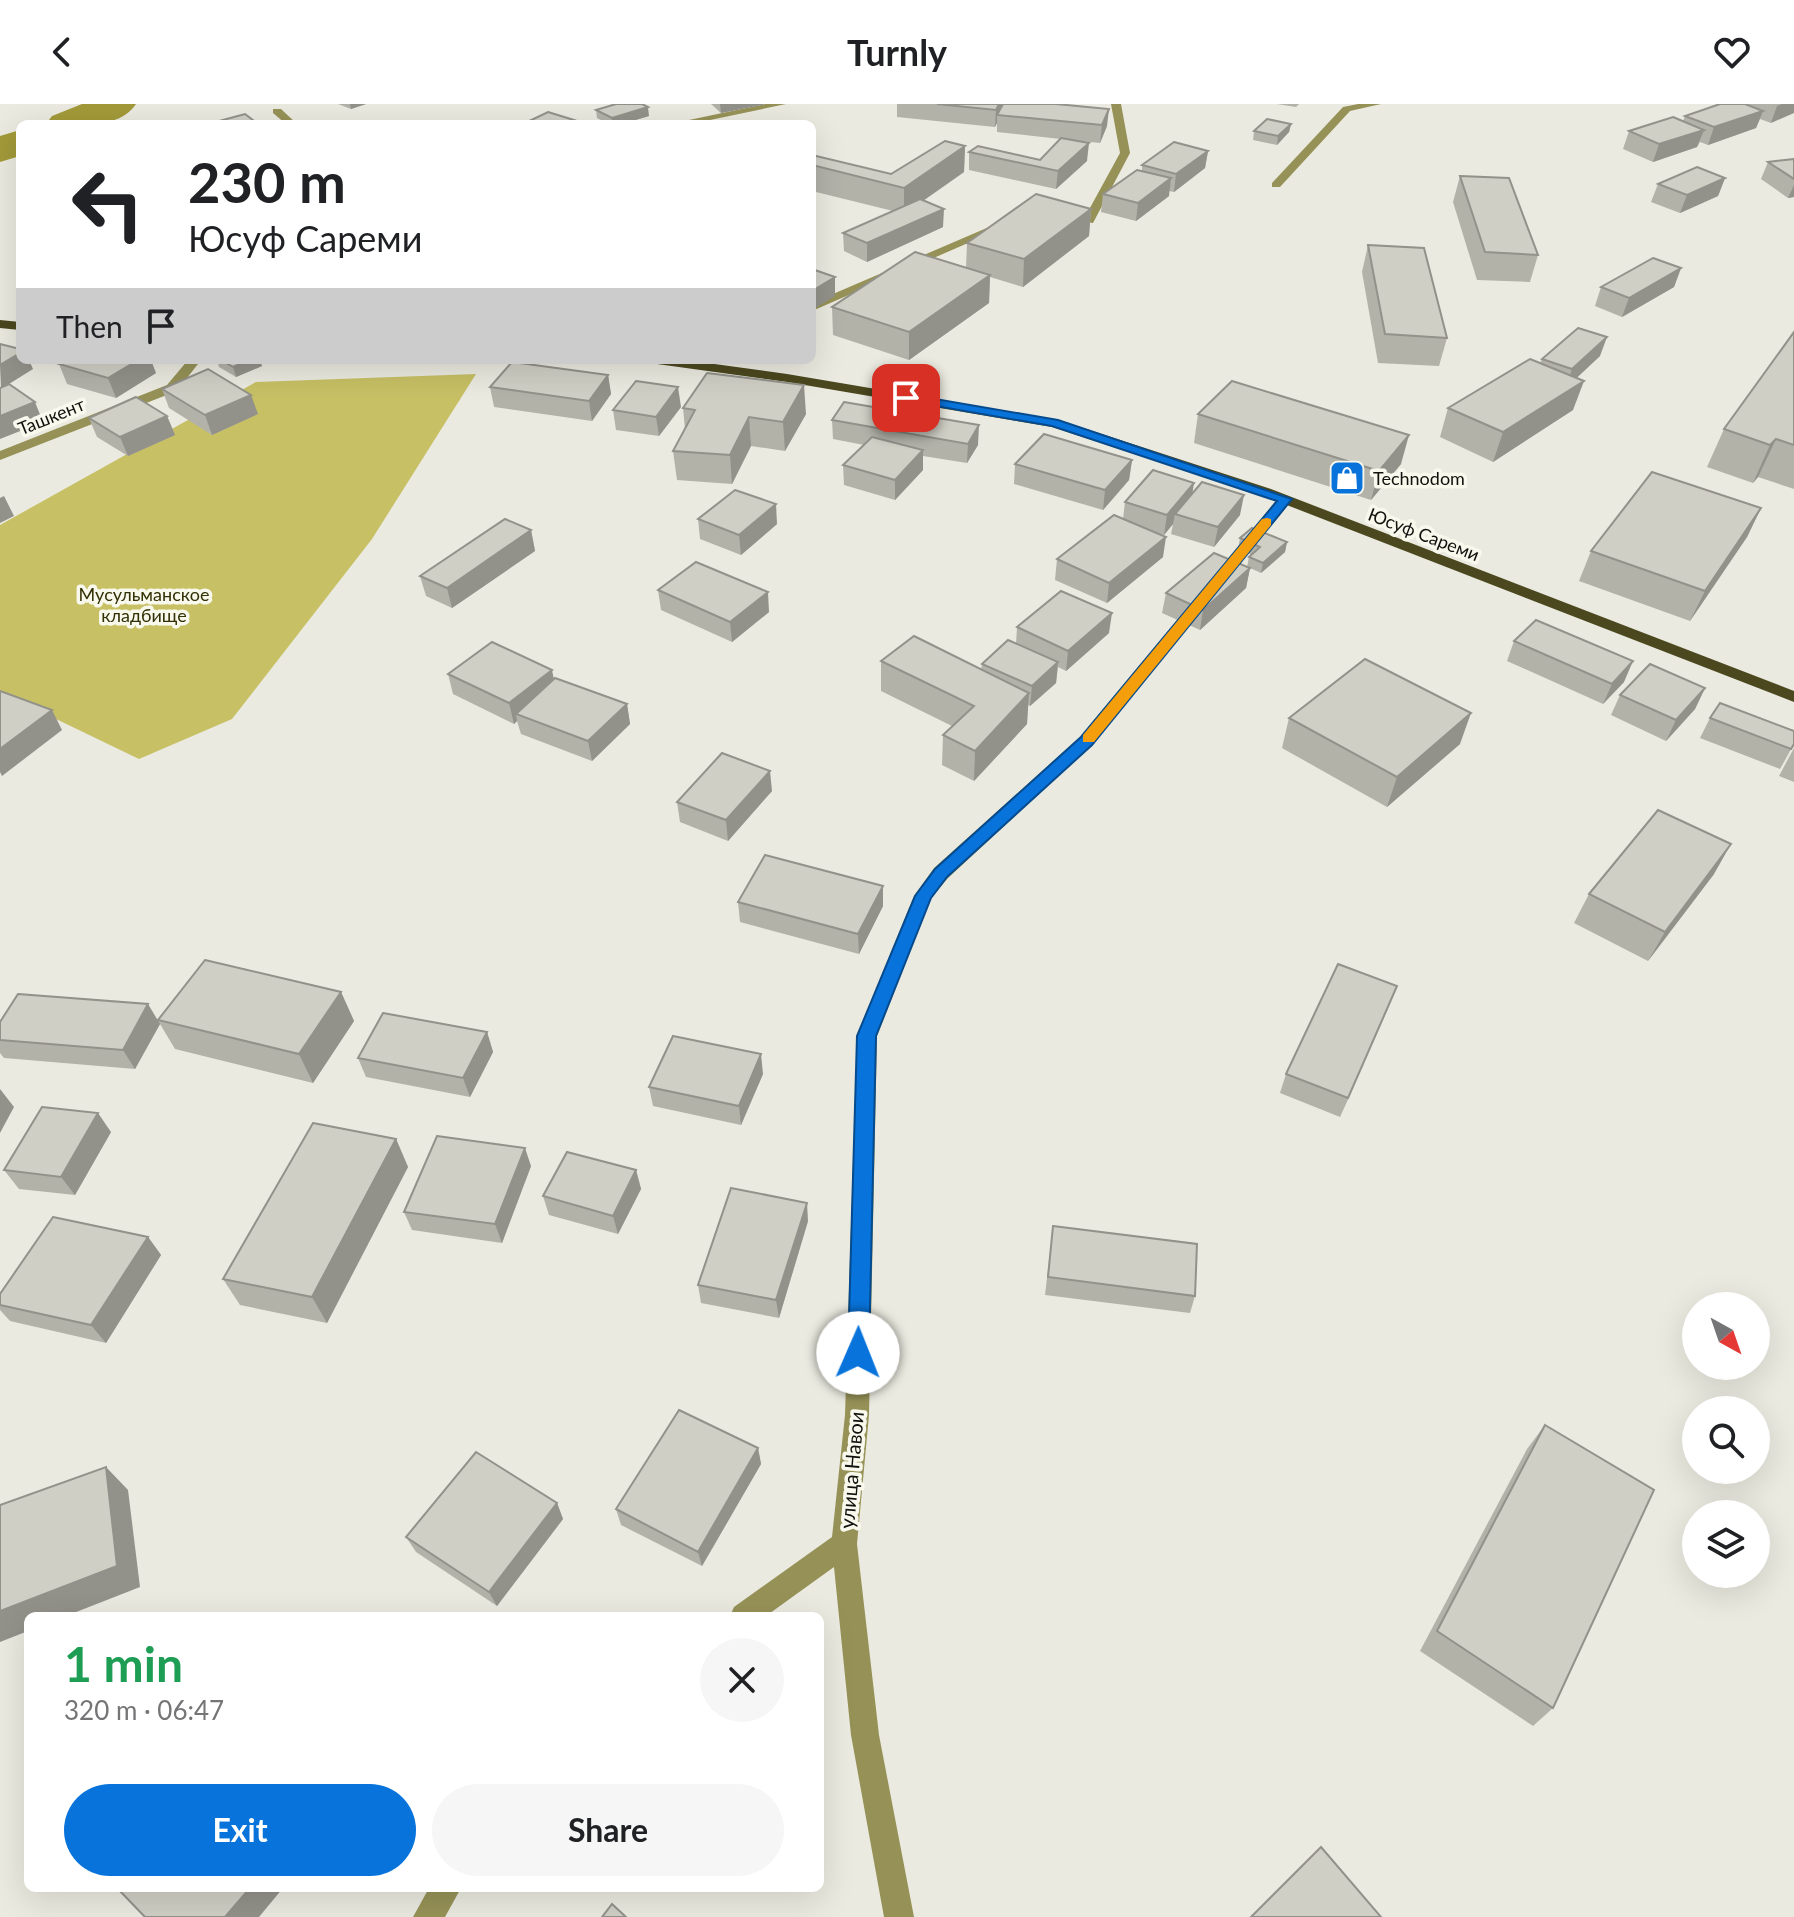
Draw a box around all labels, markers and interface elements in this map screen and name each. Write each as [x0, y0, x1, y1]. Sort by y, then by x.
icon: back [40, 30, 84, 74]
text: Turnly [847, 30, 947, 74]
icon: heart [1710, 30, 1754, 74]
text: 230 m [188, 148, 346, 215]
icon: left [56, 152, 160, 256]
text: Юсуф Сареми [188, 216, 422, 260]
icon: arrive [139, 304, 183, 348]
text: Then [56, 308, 123, 344]
pin [872, 364, 940, 432]
icon: arrive [884, 376, 928, 420]
street label: Ташкент [14, 393, 88, 439]
shop icon: Technodom [1328, 459, 1366, 497]
place label: Technodom [1373, 467, 1465, 489]
street label: Юсуф Сареми [1365, 503, 1483, 565]
park label: Мусульманское кладбище [79, 583, 209, 626]
north arrow [1682, 1292, 1770, 1380]
map controls [1682, 1292, 1770, 1588]
position arrow [816, 1311, 900, 1395]
button: search [1682, 1396, 1770, 1484]
street label: улица Навои [834, 1410, 868, 1530]
button: layers [1682, 1500, 1770, 1588]
text: 1 min [64, 1635, 183, 1692]
button: close [700, 1638, 784, 1722]
text: 320 m · 06:47 [64, 1694, 224, 1726]
button: Exit [64, 1784, 416, 1876]
button: Share [432, 1784, 784, 1876]

